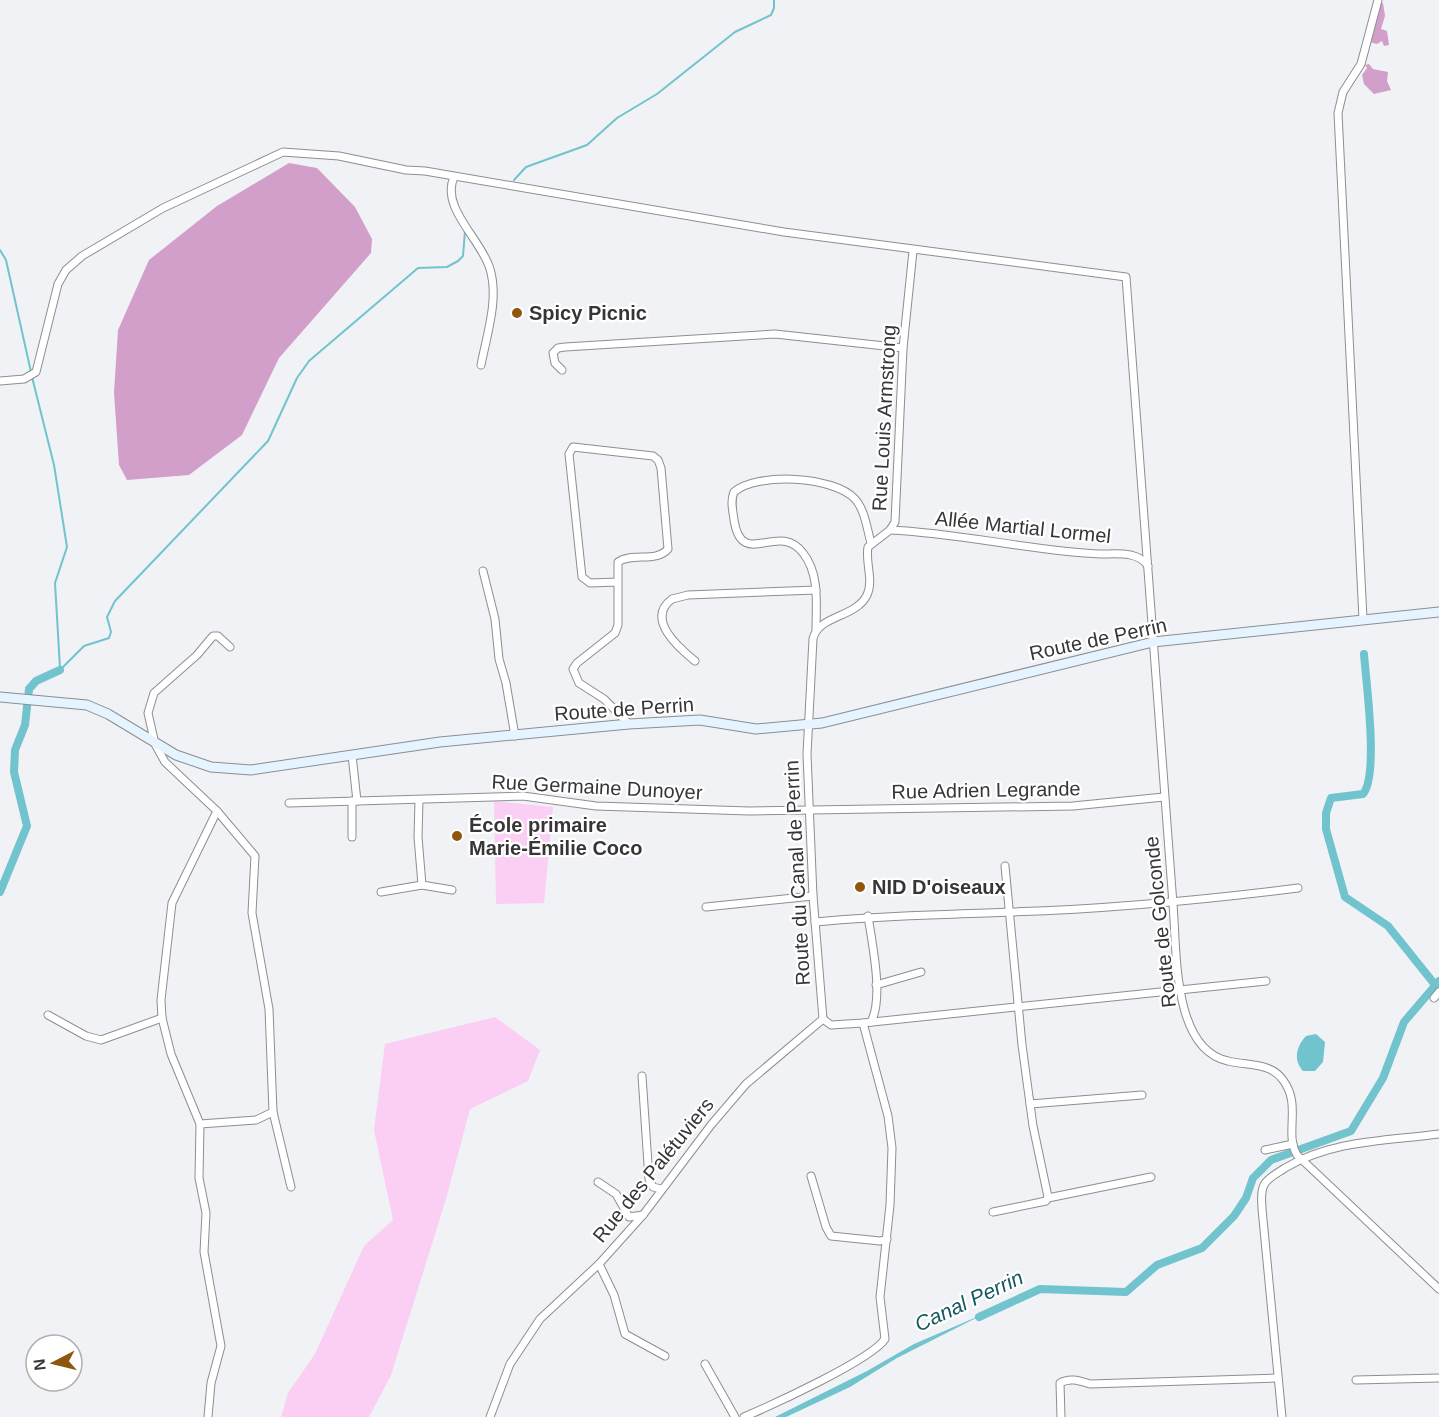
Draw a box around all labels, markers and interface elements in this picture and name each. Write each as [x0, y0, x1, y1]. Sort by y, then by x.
place label: Spicy Picnic [529, 302, 647, 324]
marker: Spicy Picnic [510, 306, 524, 320]
street label: Rue Louis Armstrong [868, 324, 900, 512]
street label: Allée Martial Lormel [934, 507, 1112, 547]
street label: Route de Perrin [1027, 614, 1169, 664]
street label: Route de Perrin [553, 693, 695, 725]
street label: Route du Canal de Perrin [780, 760, 814, 986]
street label: Rue Germaine Dunoyer [491, 770, 703, 804]
street label: Rue Adrien Legrande [891, 777, 1081, 803]
place label: École primaire Marie-Émilie Coco [469, 814, 642, 859]
marker: École primaire Marie-Émilie Coco [450, 829, 464, 843]
street label: Route de Golconde [1140, 835, 1180, 1009]
place label: NID D'oiseaux [872, 876, 1006, 898]
marker: NID D'oiseaux [853, 880, 867, 894]
street label: Rue des Palétuviers [588, 1094, 718, 1246]
water label: Canal Perrin [911, 1265, 1027, 1336]
north arrow [24, 1333, 84, 1393]
text: N [30, 1358, 49, 1372]

